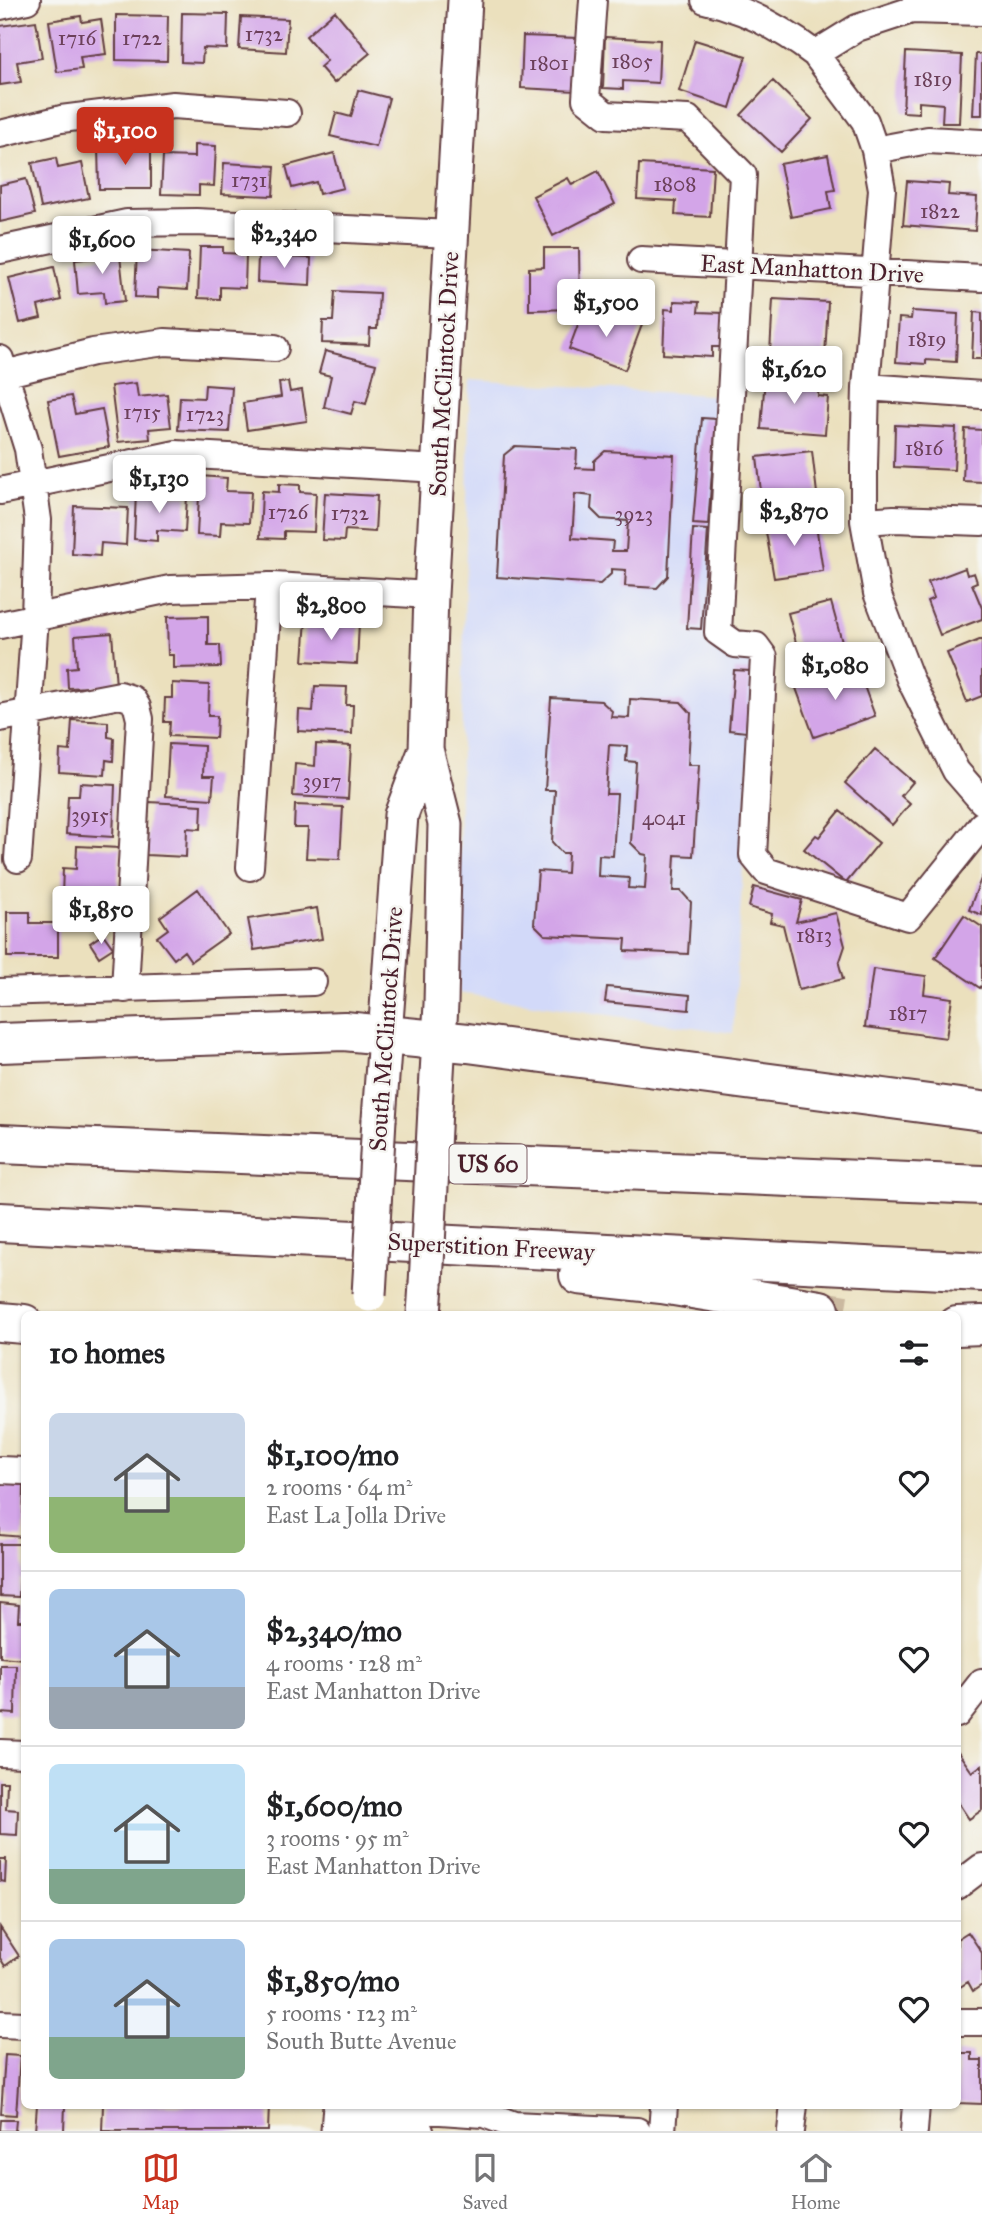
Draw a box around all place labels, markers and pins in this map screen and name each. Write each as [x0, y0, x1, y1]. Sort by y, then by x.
pin: $1,100 [68, 108, 182, 167]
pin: $2,340 [227, 210, 341, 270]
pin: $1,600 [45, 216, 159, 276]
pin: $1,500 [549, 280, 663, 339]
pin: $1,620 [737, 346, 851, 406]
pin: $1,130 [102, 456, 216, 515]
pin: $2,870 [737, 489, 851, 548]
pin: $2,800 [274, 582, 388, 642]
pin: $1,080 [778, 642, 892, 702]
pin: $1,850 [44, 886, 158, 946]

